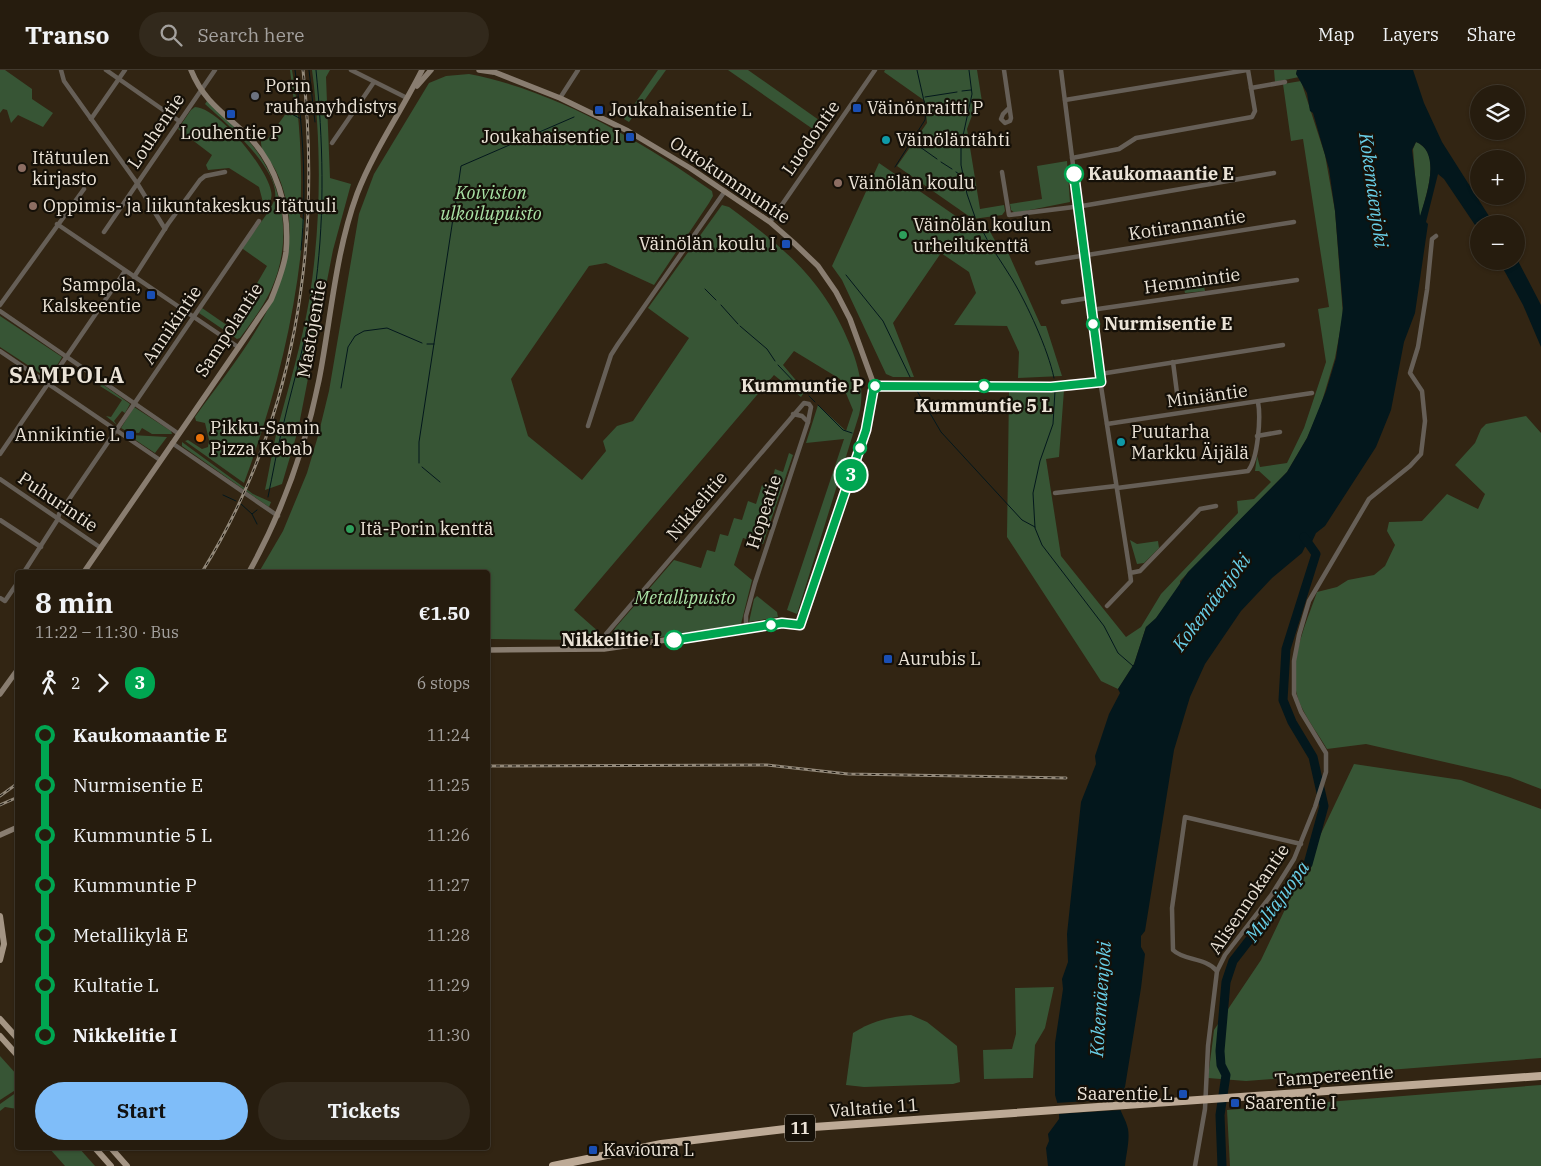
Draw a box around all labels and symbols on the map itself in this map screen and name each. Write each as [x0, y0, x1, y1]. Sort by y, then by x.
place label: Porin rauhanyhdistys [265, 74, 397, 118]
street label: Louhentie [122, 89, 189, 173]
marker: Porin rauhanyhdistys [249, 90, 261, 102]
street label: Luodontie [776, 96, 845, 180]
place label: Väinönraitti P [867, 96, 984, 119]
place label: Joukahaisentie L [609, 98, 752, 121]
marker: Väinönraitti P [851, 102, 863, 114]
marker: Joukahaisentie L [593, 104, 605, 116]
marker: Louhentie P [225, 108, 237, 120]
place label: Louhentie P [180, 121, 282, 144]
place label: Joukahaisentie I [482, 125, 620, 148]
place label: Väinöläntähti [896, 128, 1010, 151]
water label: Kokemäenjoki [1354, 130, 1394, 249]
marker: Joukahaisentie I [624, 131, 636, 143]
street label: Outokummuntie [666, 131, 795, 228]
marker: Väinöläntähti [880, 134, 892, 146]
place label: Itätuulen kirjasto [32, 146, 109, 190]
marker: Itätuulen kirjasto [16, 162, 28, 174]
place label: Kaukomaantie E [1088, 162, 1234, 185]
marker: Kaukomaantie E [1064, 164, 1084, 184]
place label: Väinölän koulu [848, 171, 975, 194]
marker: Väinölän koulu [832, 177, 844, 189]
park label: Koiviston ulkoilupuisto [440, 181, 542, 225]
place label: Oppimis- ja liikuntakeskus Itätuuli [43, 194, 337, 217]
marker: Oppimis- ja liikuntakeskus Itätuuli [27, 200, 39, 212]
street label: Kotirannantie [1127, 204, 1247, 245]
place label: Väinölän koulun urheilukenttä [913, 213, 1051, 257]
marker: Väinölän koulun urheilukenttä [897, 229, 909, 241]
place label: Väinölän koulu I [639, 232, 776, 255]
marker: Väinölän koulu I [780, 238, 792, 250]
street label: Hemmintie [1142, 262, 1242, 299]
place label: Sampola, Kalskeentie [42, 273, 141, 317]
street label: Sampolantie [190, 278, 267, 381]
street label: Mastojentie [292, 278, 331, 380]
street label: Annikintie [137, 281, 206, 369]
marker: Sampola, Kalskeentie [145, 289, 157, 301]
place label: Nurmisentie E [1104, 312, 1233, 335]
marker: Nurmisentie E [1086, 317, 1100, 331]
district label: SAMPOLA [9, 360, 125, 389]
place label: Kummuntie P [741, 374, 864, 397]
street label: Miniäntie [1165, 378, 1249, 413]
marker: Kummuntie P [868, 379, 882, 393]
marker: Kummuntie 5 L [977, 379, 991, 393]
place label: Kummuntie 5 L [916, 394, 1052, 417]
place label: Pikku-Samin Pizza Kebab [210, 416, 320, 460]
place label: Puutarha Markku Äijälä [1131, 420, 1249, 464]
place label: Annikintie L [15, 423, 120, 446]
marker: Annikintie L [124, 429, 136, 441]
marker: Pikku-Samin Pizza Kebab [194, 432, 206, 444]
marker: Puutarha Markku Äijälä [1115, 436, 1127, 448]
unlabelled marker [853, 441, 867, 455]
line badge: 3 [835, 459, 867, 491]
street label: Puhurintie [14, 466, 103, 537]
street label: Nikkelitie [661, 467, 732, 545]
street label: Hopeatie [741, 472, 786, 552]
place label: Itä-Porin kenttä [360, 517, 494, 540]
marker: Itä-Porin kenttä [344, 523, 356, 535]
water label: Kokemäenjoki [1166, 548, 1256, 656]
park label: Metallipuisto [634, 586, 736, 609]
unlabelled marker [764, 618, 778, 632]
place label: Nikkelitie I [561, 628, 660, 651]
marker: Nikkelitie I [664, 630, 684, 650]
place label: Aurubis L [898, 647, 981, 670]
marker: Aurubis L [882, 653, 894, 665]
street label: Alisennokantie [1203, 839, 1294, 958]
water label: Multajuopa [1239, 855, 1315, 947]
water label: Kokemäenjoki [1084, 940, 1116, 1059]
street label: Tampereentie [1274, 1060, 1394, 1091]
place label: Saarentie L [1077, 1082, 1173, 1105]
marker: Saarentie L [1177, 1088, 1189, 1100]
place label: Saarentie I [1245, 1091, 1336, 1114]
street label: Valtatie 11 [829, 1093, 919, 1122]
marker: Saarentie I [1229, 1097, 1241, 1109]
road number: 11 [785, 1114, 815, 1142]
place label: Kavioura L [603, 1138, 694, 1161]
marker: Kavioura L [587, 1144, 599, 1156]

